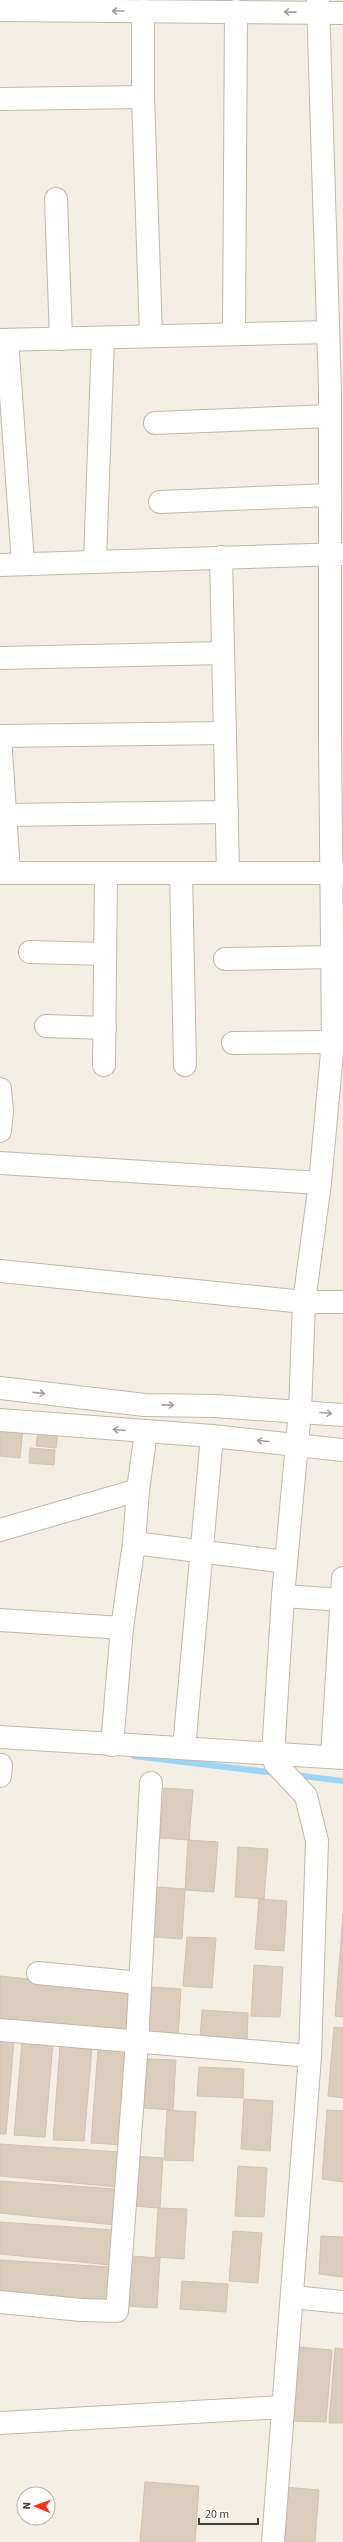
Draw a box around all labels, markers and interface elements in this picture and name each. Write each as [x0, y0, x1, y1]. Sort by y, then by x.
one-way arrow [112, 7, 125, 15]
one-way arrow [284, 8, 297, 16]
one-way arrow [32, 1389, 45, 1397]
one-way arrow [161, 1401, 174, 1409]
one-way arrow [319, 1410, 332, 1417]
one-way arrow [113, 1427, 126, 1434]
one-way arrow [256, 1437, 269, 1445]
north arrow [16, 2486, 56, 2526]
scale bar [199, 2500, 258, 2526]
text: N [19, 2502, 34, 2510]
text: 20 m [205, 2506, 229, 2523]

